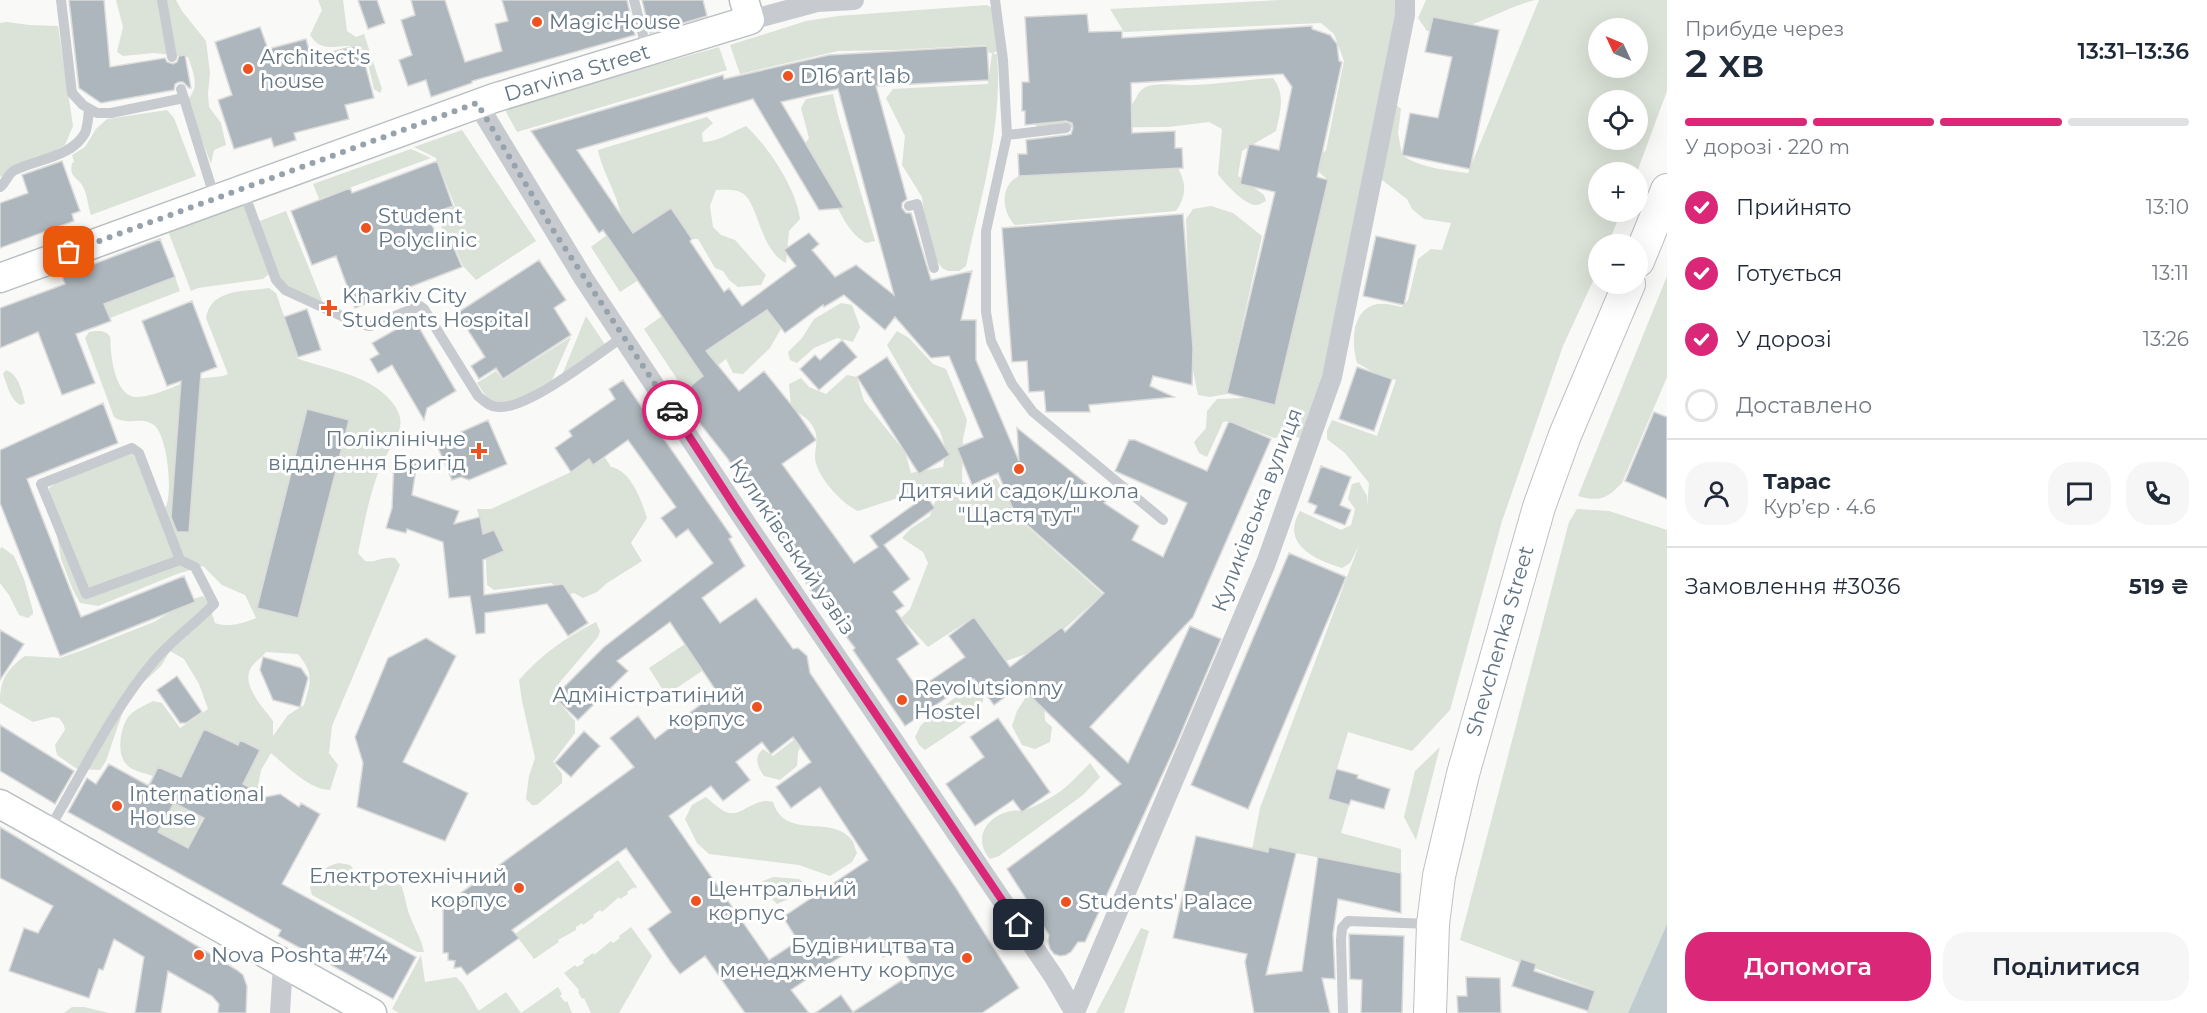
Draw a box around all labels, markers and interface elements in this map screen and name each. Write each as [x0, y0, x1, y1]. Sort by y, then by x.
place label: MagicHouse [549, 9, 681, 34]
marker: MagicHouse [530, 15, 544, 29]
text: Прибуде через [1685, 17, 1844, 41]
north arrow [1588, 18, 1648, 78]
map controls [1588, 18, 1648, 294]
street label: Darvina Street [501, 38, 653, 107]
text: 13:31–13:36 [2078, 38, 2189, 65]
text: 2 хв [1685, 39, 1765, 87]
place label: Architect's house [260, 44, 370, 93]
marker: Architect's house [241, 62, 255, 76]
place label: D16 art lab [800, 63, 910, 88]
marker: D16 art lab [781, 69, 795, 83]
button: locate [1588, 90, 1648, 150]
text: У дорозі · 220 m [1685, 135, 1850, 159]
button: + [1588, 162, 1648, 222]
icon: check [1685, 191, 1718, 224]
text: Прийнято [1736, 194, 1852, 221]
text: 13:10 [2146, 195, 2189, 219]
place label: Student Polyclinic [378, 203, 477, 252]
marker: Student Polyclinic [359, 221, 373, 235]
pin [43, 226, 94, 277]
button: − [1588, 234, 1648, 294]
icon: bag [52, 235, 85, 268]
icon: check [1685, 257, 1718, 290]
text: Готується [1736, 260, 1842, 287]
text: 13:11 [2152, 261, 2189, 285]
place label: Kharkiv City Students Hospital [342, 283, 529, 332]
marker: Kharkiv City Students Hospital [320, 299, 338, 317]
icon: check [1685, 323, 1718, 356]
text: У дорозі [1736, 326, 1832, 353]
text: 13:26 [2143, 327, 2189, 351]
courier [642, 380, 702, 440]
text: Доставлено [1736, 392, 1872, 419]
icon: car [656, 394, 689, 427]
street label: Куликівська вулиця [1206, 404, 1307, 615]
place label: Поліклінічне відділення Бригід [268, 426, 466, 475]
marker: Поліклінічне відділення Бригід [470, 442, 488, 460]
street label: Куликівський узвіз [724, 454, 861, 639]
marker: Дитячий садок/школа "Щастя тут" [1012, 462, 1026, 476]
button: person [1685, 462, 1748, 525]
button: chat [2048, 462, 2111, 525]
button: phone [2126, 462, 2189, 525]
text: Тарас [1763, 468, 1831, 495]
place label: Дитячий садок/школа "Щастя тут" [899, 478, 1139, 527]
text: Кур’єр · 4.6 [1763, 495, 1876, 519]
street label: Shevchenka Street [1460, 543, 1539, 739]
text: Замовлення #3036 [1685, 573, 1900, 600]
text: 519 ₴ [2129, 573, 2189, 600]
place label: Revolutsionny Hostel [914, 675, 1063, 724]
place label: Адміністратиіний корпус [552, 682, 745, 731]
marker: Revolutsionny Hostel [895, 693, 909, 707]
marker: Адміністратиіний корпус [750, 700, 764, 714]
place label: International House [129, 781, 265, 830]
marker: International House [110, 799, 124, 813]
place label: Електротехнічний корпус [309, 863, 507, 912]
place label: Центральний корпус [708, 876, 857, 925]
marker: Електротехнічний корпус [512, 881, 526, 895]
place label: Students' Palace [1078, 889, 1253, 914]
marker: Центральний корпус [689, 894, 703, 908]
marker: Students' Palace [1059, 895, 1073, 909]
pin [993, 899, 1044, 950]
icon: home [1002, 908, 1035, 941]
button: Допомога [1685, 932, 1931, 1001]
button: Поділитися [1943, 932, 2189, 1001]
place label: Будівництва та менеджменту корпус [720, 933, 955, 982]
place label: Nova Poshta #74 [211, 942, 388, 967]
marker: Nova Poshta #74 [192, 948, 206, 962]
marker: Будівництва та менеджменту корпус [960, 951, 974, 965]

